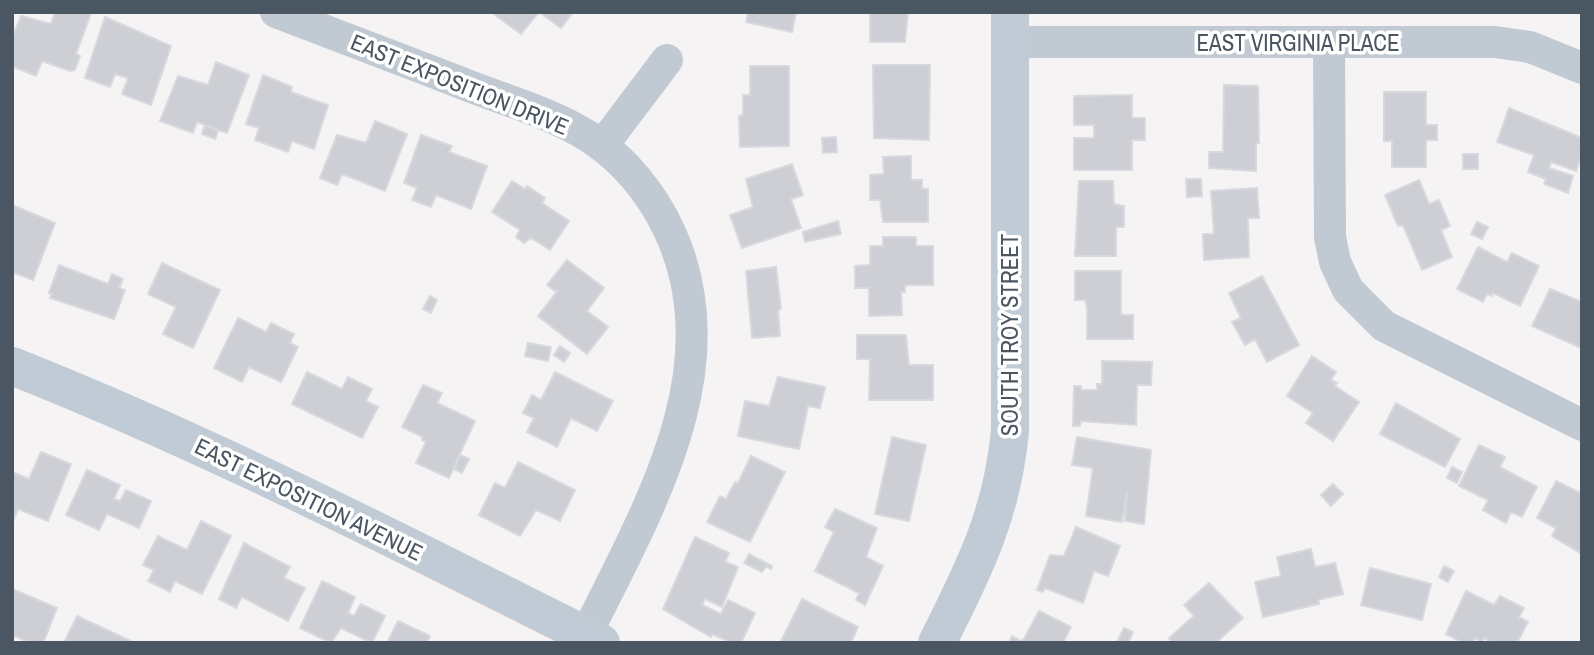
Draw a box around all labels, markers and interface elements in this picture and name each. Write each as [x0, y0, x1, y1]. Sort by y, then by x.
street label: EAST EXPOSITION DRIVE [346, 26, 574, 142]
street label: EAST VIRGINIA PLACE [1196, 27, 1400, 58]
street label: SOUTH TROY STREET [994, 233, 1025, 436]
street label: EAST EXPOSITION AVENUE [190, 430, 428, 568]

